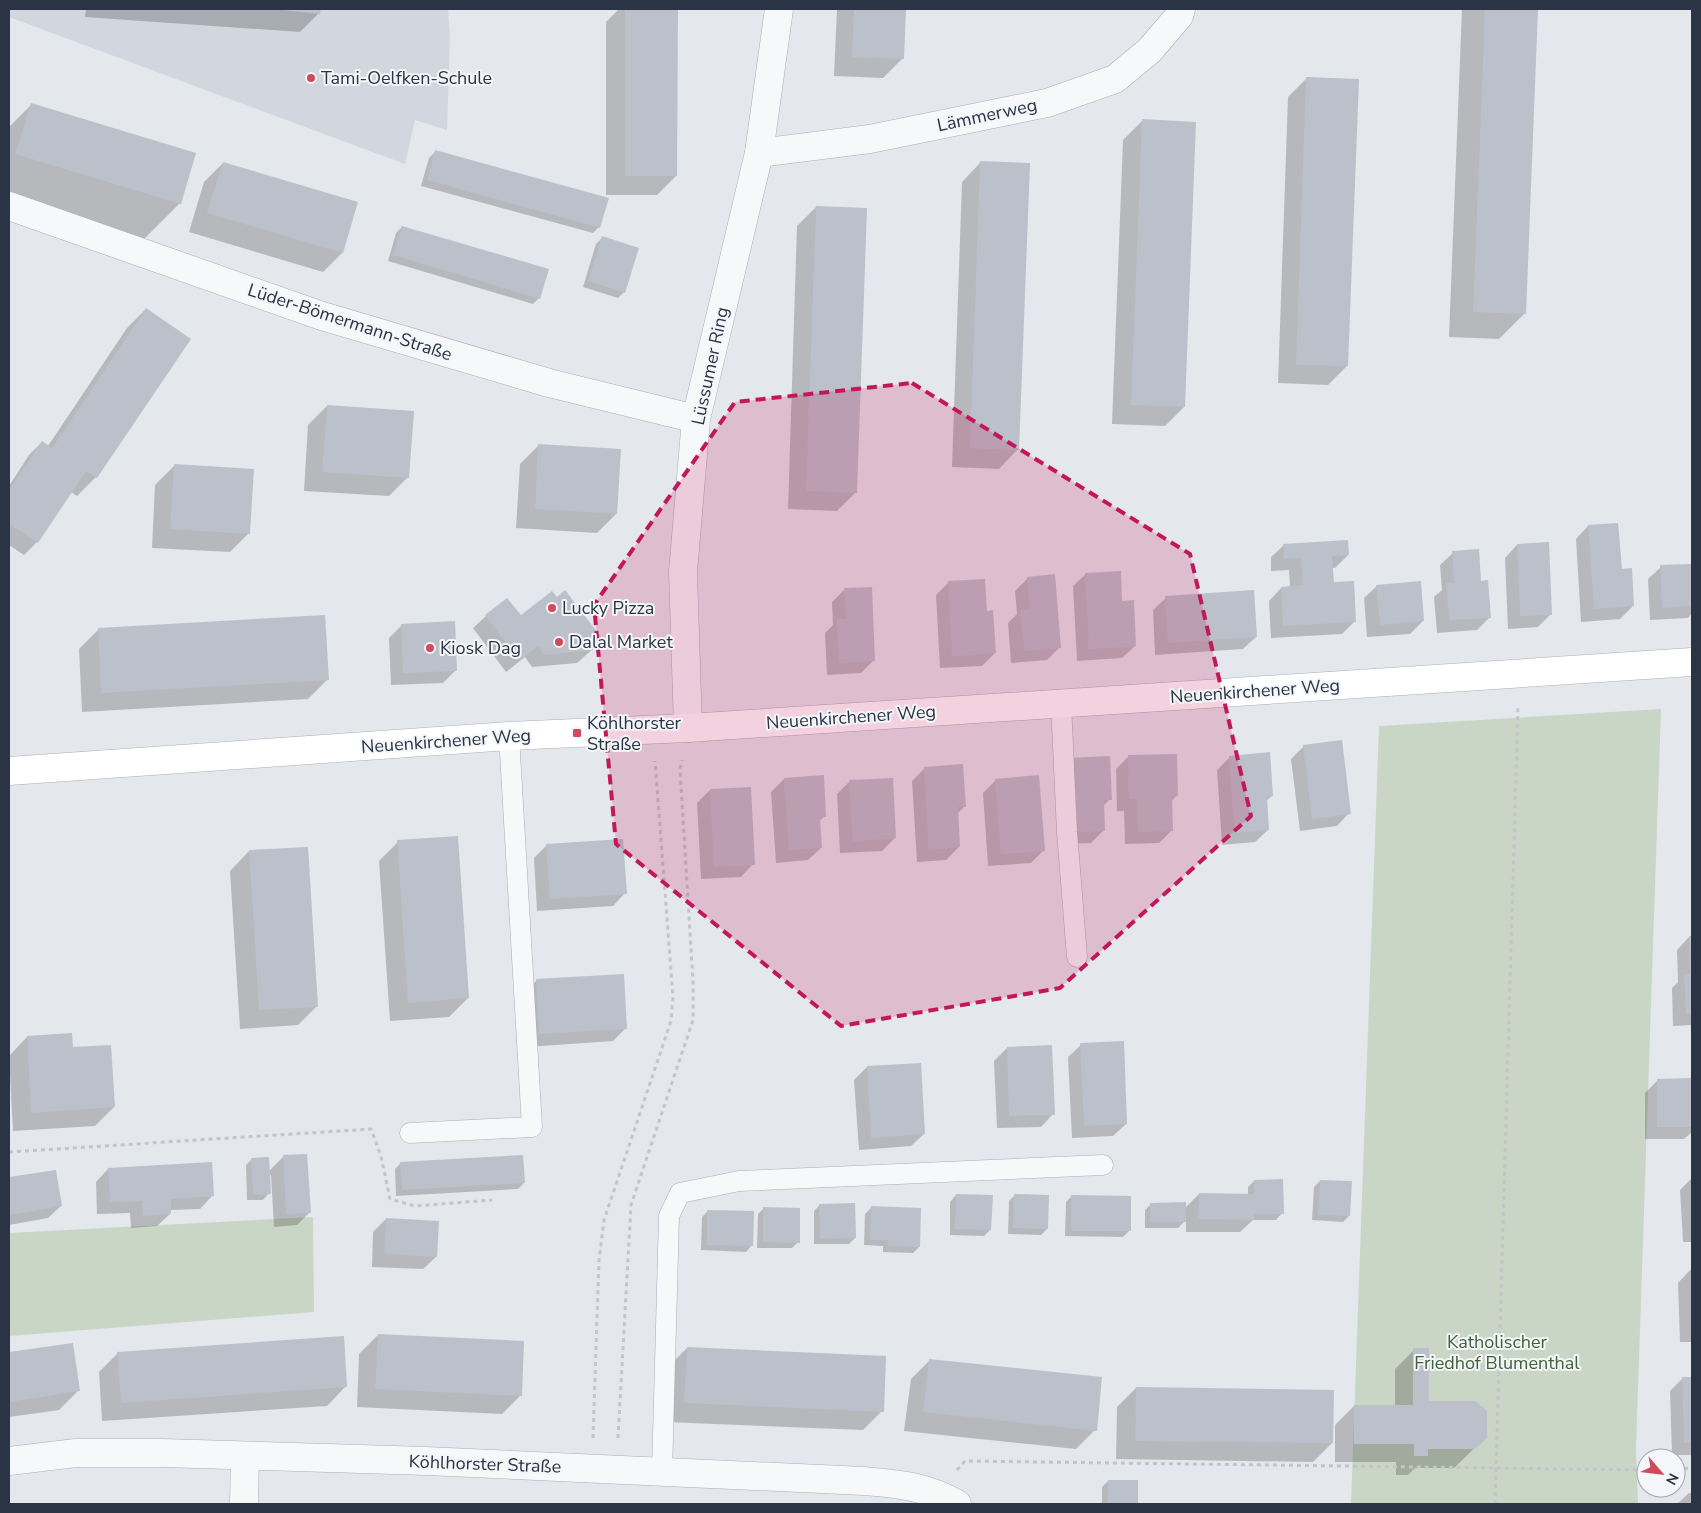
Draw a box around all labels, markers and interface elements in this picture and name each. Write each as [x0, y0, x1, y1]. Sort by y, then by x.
place label: Tami-Oelfken-Schule [321, 66, 492, 90]
marker: Tami-Oelfken-Schule [305, 72, 317, 84]
street label: Lämmerweg [935, 93, 1039, 137]
street label: Lüder-Bömermann-Straße [245, 278, 455, 366]
street label: Lüssumer Ring [686, 305, 734, 427]
place label: Lucky Pizza [562, 596, 654, 620]
marker: Lucky Pizza [546, 602, 558, 614]
place label: Dalal Market [569, 630, 673, 654]
place label: Kiosk Dag [440, 636, 521, 660]
marker: Dalal Market [553, 636, 565, 648]
marker: Kiosk Dag [424, 642, 436, 654]
street label: Neuenkirchener Weg [1169, 673, 1341, 709]
street label: Neuenkirchener Weg [765, 699, 937, 735]
place label: Köhlhorster Straße [587, 711, 682, 756]
street label: Neuenkirchener Weg [360, 723, 532, 759]
marker: Köhlhorster Straße [571, 727, 583, 739]
park label: Katholischer Friedhof Blumenthal [1414, 1330, 1580, 1375]
north arrow [1636, 1448, 1686, 1498]
street label: Köhlhorster Straße [408, 1449, 562, 1479]
text: N [1661, 1470, 1683, 1488]

